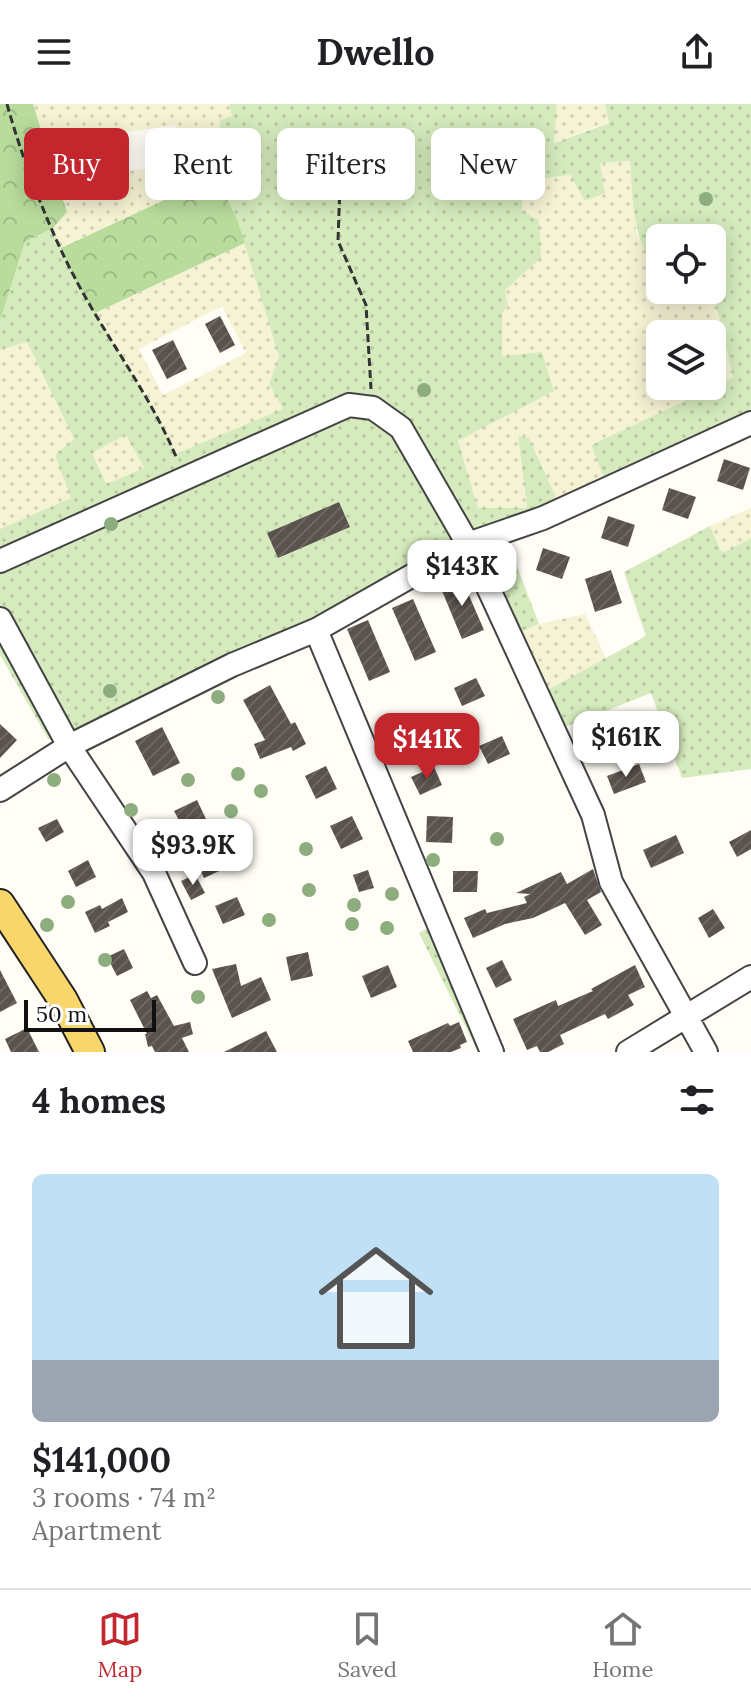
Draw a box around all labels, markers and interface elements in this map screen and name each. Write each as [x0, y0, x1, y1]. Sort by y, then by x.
text: Dwello [316, 29, 435, 75]
icon: menu [32, 30, 76, 74]
icon: share [675, 30, 719, 74]
chip: Buy [24, 128, 129, 200]
chip: Rent [145, 128, 261, 200]
chip: Filters [277, 128, 415, 200]
chip: New [431, 128, 545, 200]
map controls [646, 224, 726, 400]
button: locate [646, 224, 726, 304]
button: layers [646, 320, 726, 400]
pin: $143K [406, 540, 518, 608]
text: $143K [425, 549, 499, 582]
pin: $161K [570, 711, 682, 779]
pin: $141K [371, 713, 483, 781]
text: $161K [591, 720, 661, 753]
text: $141K [392, 722, 462, 755]
pin: $93.9K [128, 819, 258, 887]
text: $93.9K [151, 828, 235, 861]
scale bar [24, 996, 156, 1032]
text: 50 m [36, 1000, 87, 1028]
icon: filters [675, 1078, 719, 1122]
text: 4 homes [32, 1079, 166, 1122]
icon: home [304, 1226, 448, 1370]
text: $141,000 [32, 1438, 171, 1481]
text: 3 rooms · 74 m² [32, 1481, 216, 1514]
text: Apartment [32, 1514, 162, 1547]
tab: Map [98, 1607, 142, 1683]
tab: Saved [337, 1607, 397, 1683]
tab: Home [592, 1607, 653, 1683]

